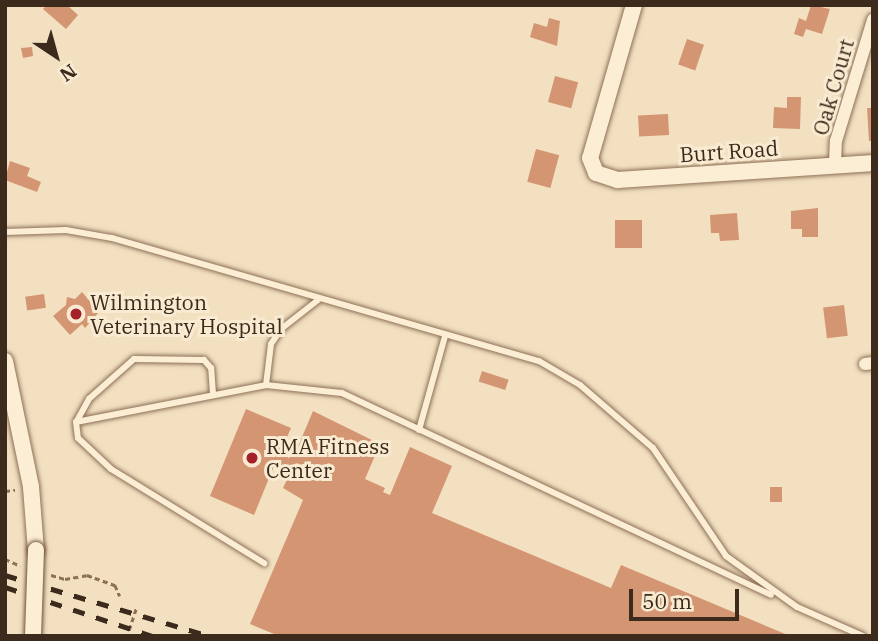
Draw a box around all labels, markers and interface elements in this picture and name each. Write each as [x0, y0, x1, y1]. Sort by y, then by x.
north arrow [21, 21, 91, 91]
street label: Oak Court [807, 36, 859, 138]
text: N [55, 59, 81, 87]
street label: Burt Road [679, 135, 779, 167]
place label: Wilmington Veterinary Hospital [90, 289, 283, 339]
marker: Wilmington Veterinary Hospital [68, 306, 84, 322]
place label: RMA Fitness Center [266, 433, 389, 483]
marker: RMA Fitness Center [244, 450, 260, 466]
scale bar [633, 574, 743, 618]
text: 50 m [642, 587, 692, 615]

